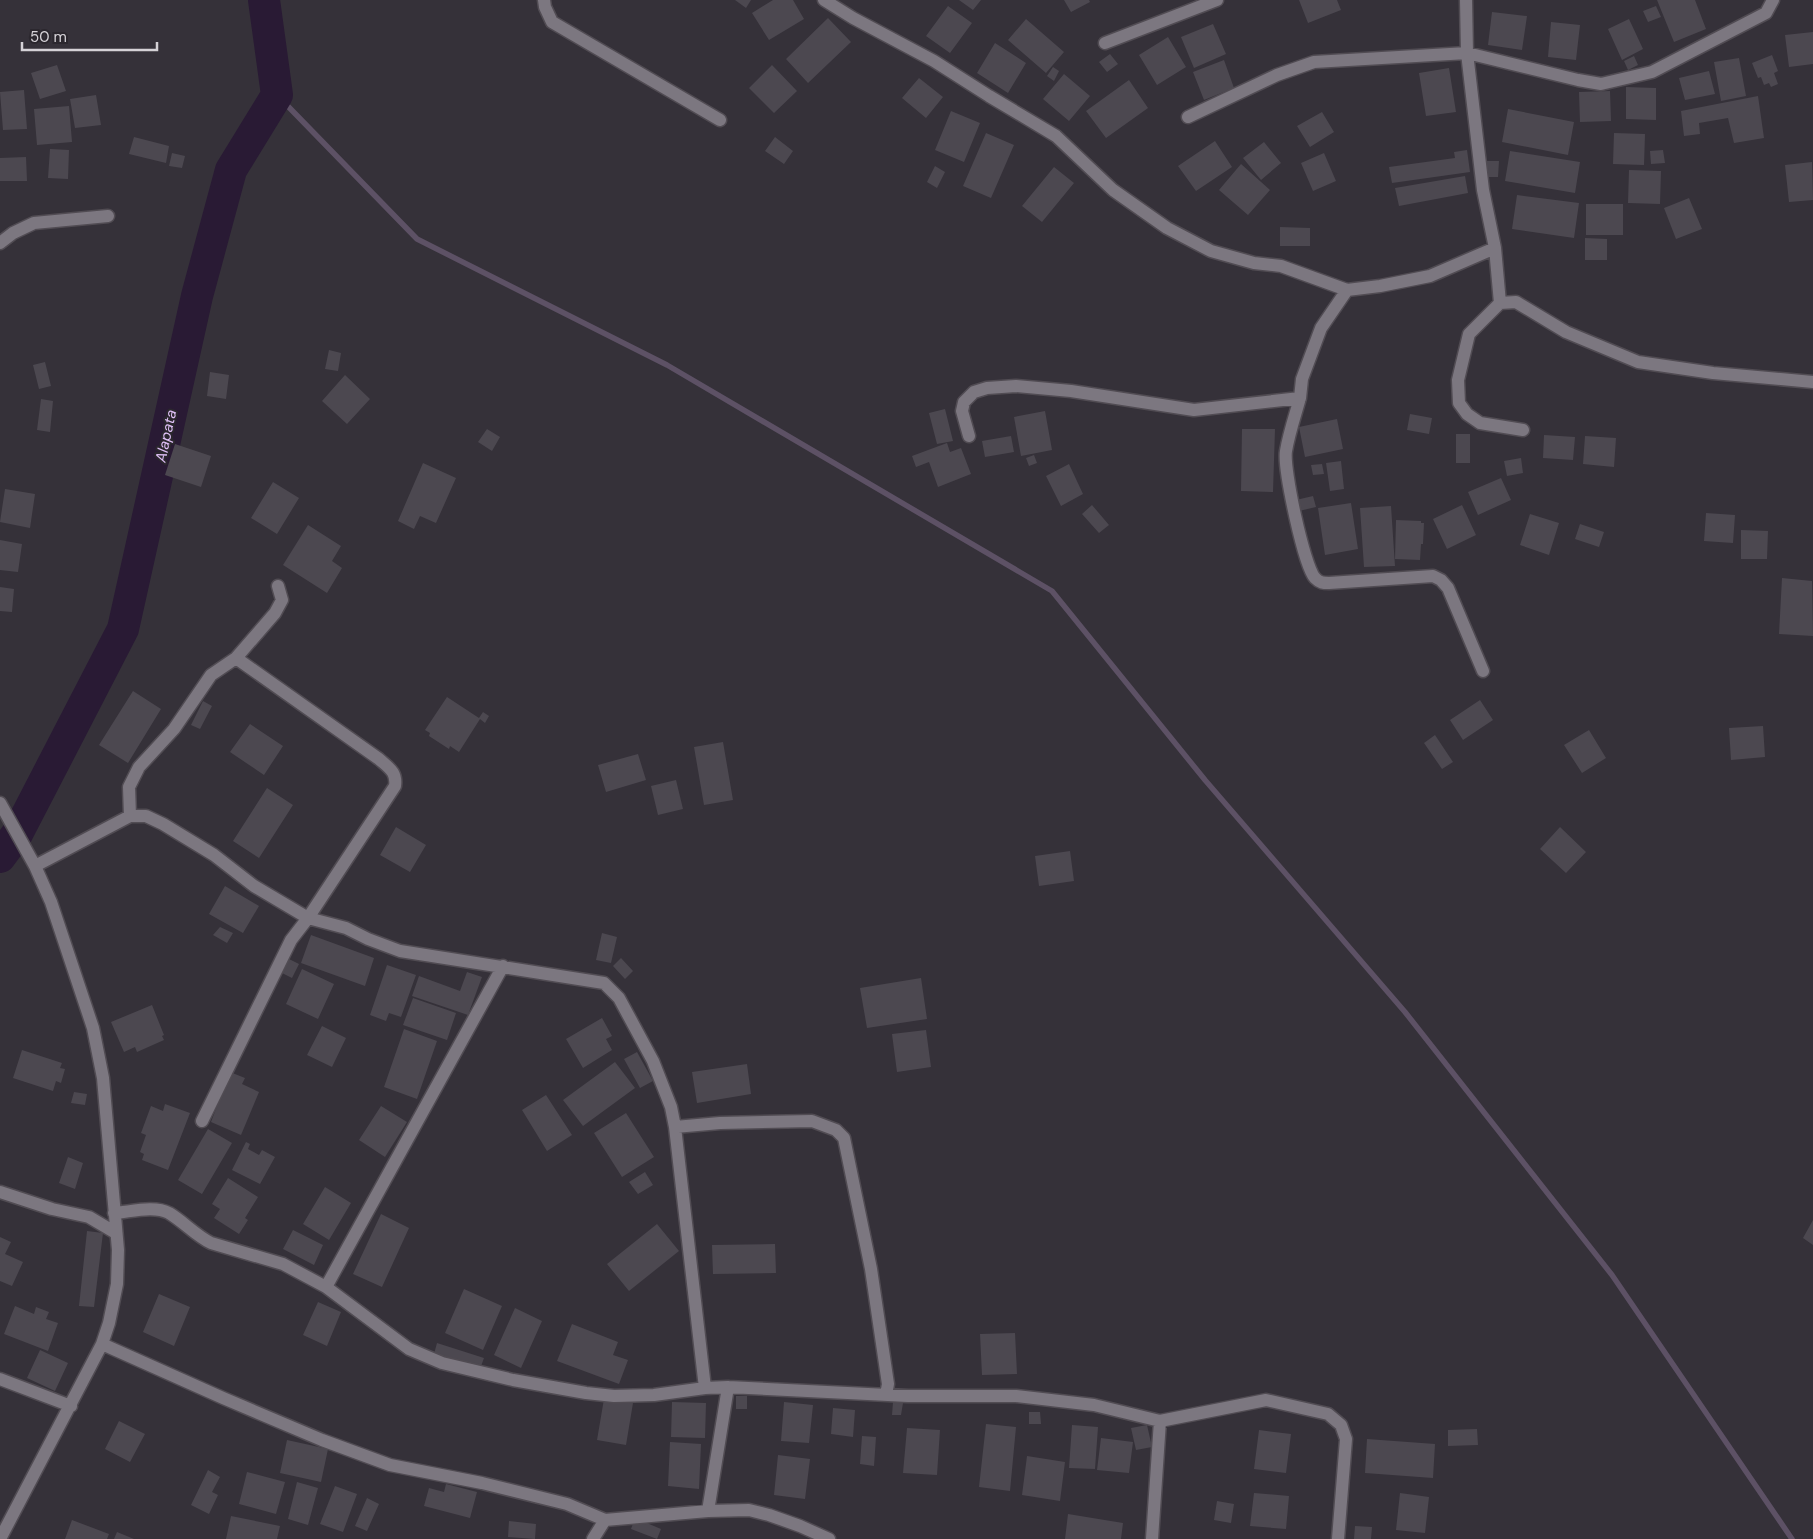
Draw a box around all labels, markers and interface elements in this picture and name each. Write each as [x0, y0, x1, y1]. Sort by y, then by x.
scale bar [22, 20, 158, 52]
text: 50 m [30, 27, 67, 47]
water label: Alapata [150, 408, 181, 465]

